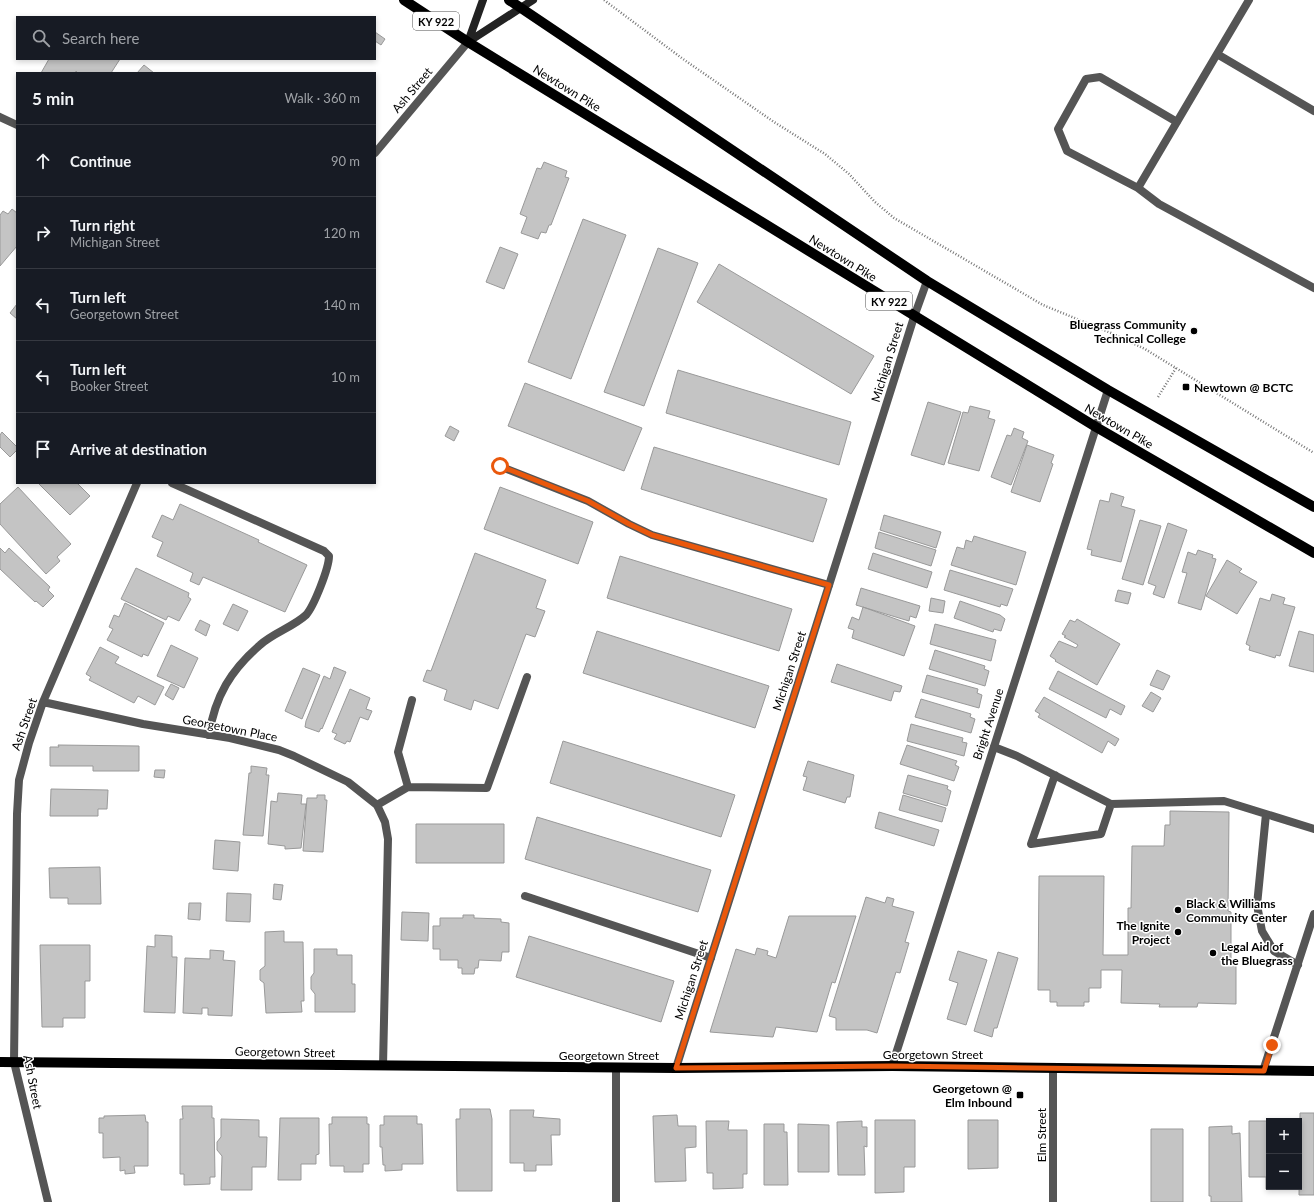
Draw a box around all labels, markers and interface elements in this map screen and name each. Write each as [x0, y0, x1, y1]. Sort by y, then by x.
road number: KY 922 [413, 12, 459, 30]
search box [16, 16, 376, 60]
icon: search [30, 27, 52, 49]
text: Search here [62, 29, 139, 47]
street label: Newtown Pike [530, 61, 604, 115]
street label: Ash Street [389, 64, 436, 116]
text: 5 min [32, 88, 74, 109]
text: Walk · 360 m [284, 90, 360, 106]
icon: ahead [32, 150, 54, 172]
text: Continue [70, 152, 131, 170]
text: 90 m [331, 153, 360, 169]
text: Turn right [70, 216, 135, 234]
icon: right [32, 222, 54, 244]
text: 120 m [323, 225, 360, 241]
street label: Newtown Pike [806, 231, 880, 285]
text: Michigan Street [70, 234, 160, 250]
text: Turn left [70, 288, 126, 306]
road number: KY 922 [866, 292, 912, 310]
icon: left [32, 294, 54, 316]
text: 140 m [323, 297, 360, 313]
text: Georgetown Street [70, 306, 179, 322]
place label: Bluegrass Community Technical College [1070, 317, 1187, 346]
street label: Michigan Street [868, 320, 906, 404]
marker: Bluegrass Community Technical College [1189, 326, 1199, 336]
text: Turn left [70, 360, 126, 378]
icon: left [32, 366, 54, 388]
text: 10 m [331, 369, 360, 385]
text: Booker Street [70, 378, 148, 394]
place label: Newtown @ BCTC [1194, 380, 1293, 395]
marker: Newtown @ BCTC [1181, 382, 1191, 392]
street label: Newtown Pike [1082, 400, 1156, 452]
icon: arrive [32, 438, 54, 460]
text: Arrive at destination [70, 440, 207, 458]
route start [491, 457, 509, 475]
street label: Michigan Street [769, 629, 809, 713]
street label: Bright Avenue [969, 686, 1007, 762]
street label: Ash Street [8, 695, 40, 752]
street label: Georgetown Place [181, 711, 279, 745]
place label: Black & Williams Community Center [1186, 896, 1288, 925]
marker: Black & Williams Community Center [1173, 905, 1183, 915]
place label: The Ignite Project [1116, 918, 1171, 947]
marker: The Ignite Project [1173, 927, 1183, 937]
street label: Michigan Street [671, 938, 711, 1022]
place label: Legal Aid of the Bluegrass [1221, 939, 1293, 968]
marker: Legal Aid of the Bluegrass [1208, 948, 1218, 958]
route end [1263, 1036, 1281, 1054]
street label: Georgetown Street [235, 1044, 336, 1060]
street label: Georgetown Street [883, 1047, 984, 1062]
street label: Georgetown Street [559, 1048, 660, 1063]
street label: Ash Street [20, 1054, 46, 1111]
place label: Georgetown @ Elm Inbound [932, 1081, 1012, 1110]
marker: Georgetown @ Elm Inbound [1015, 1090, 1025, 1100]
street label: Elm Street [1034, 1107, 1049, 1162]
map controls [1266, 1118, 1302, 1190]
button: + [1266, 1118, 1302, 1154]
button: − [1266, 1154, 1302, 1190]

